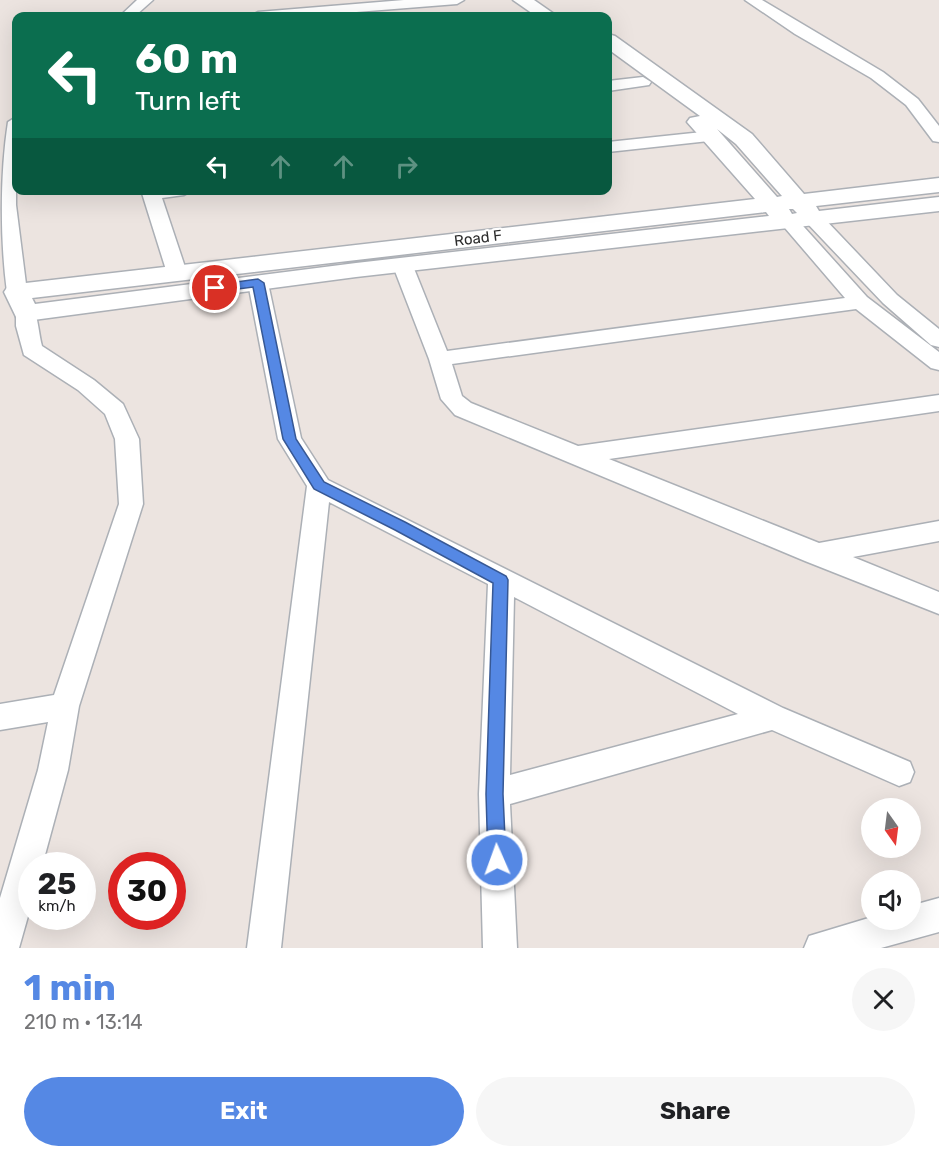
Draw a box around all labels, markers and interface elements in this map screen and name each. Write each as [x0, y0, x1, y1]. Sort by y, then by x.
text: 60 m [135, 34, 238, 84]
icon: left [36, 36, 114, 114]
text: Turn left [135, 85, 240, 117]
icon: left [201, 150, 234, 183]
icon: ahead [264, 150, 297, 183]
icon: ahead [327, 150, 360, 183]
icon: right [390, 150, 423, 183]
street label: Road F [453, 226, 503, 250]
pin [189, 262, 240, 313]
icon: arrive [198, 271, 231, 304]
north arrow [861, 798, 921, 858]
map controls [861, 798, 921, 930]
position arrow [465, 828, 529, 892]
speed limit sign: 30 [108, 852, 186, 930]
text: 25 [38, 866, 76, 902]
button: sound [861, 870, 921, 930]
text: km/h [38, 897, 76, 915]
text: 1 min [24, 966, 116, 1009]
button: close [852, 968, 915, 1031]
text: 210 m · 13:14 [24, 1010, 143, 1034]
button: Exit [24, 1077, 464, 1146]
button: Share [476, 1077, 915, 1146]

